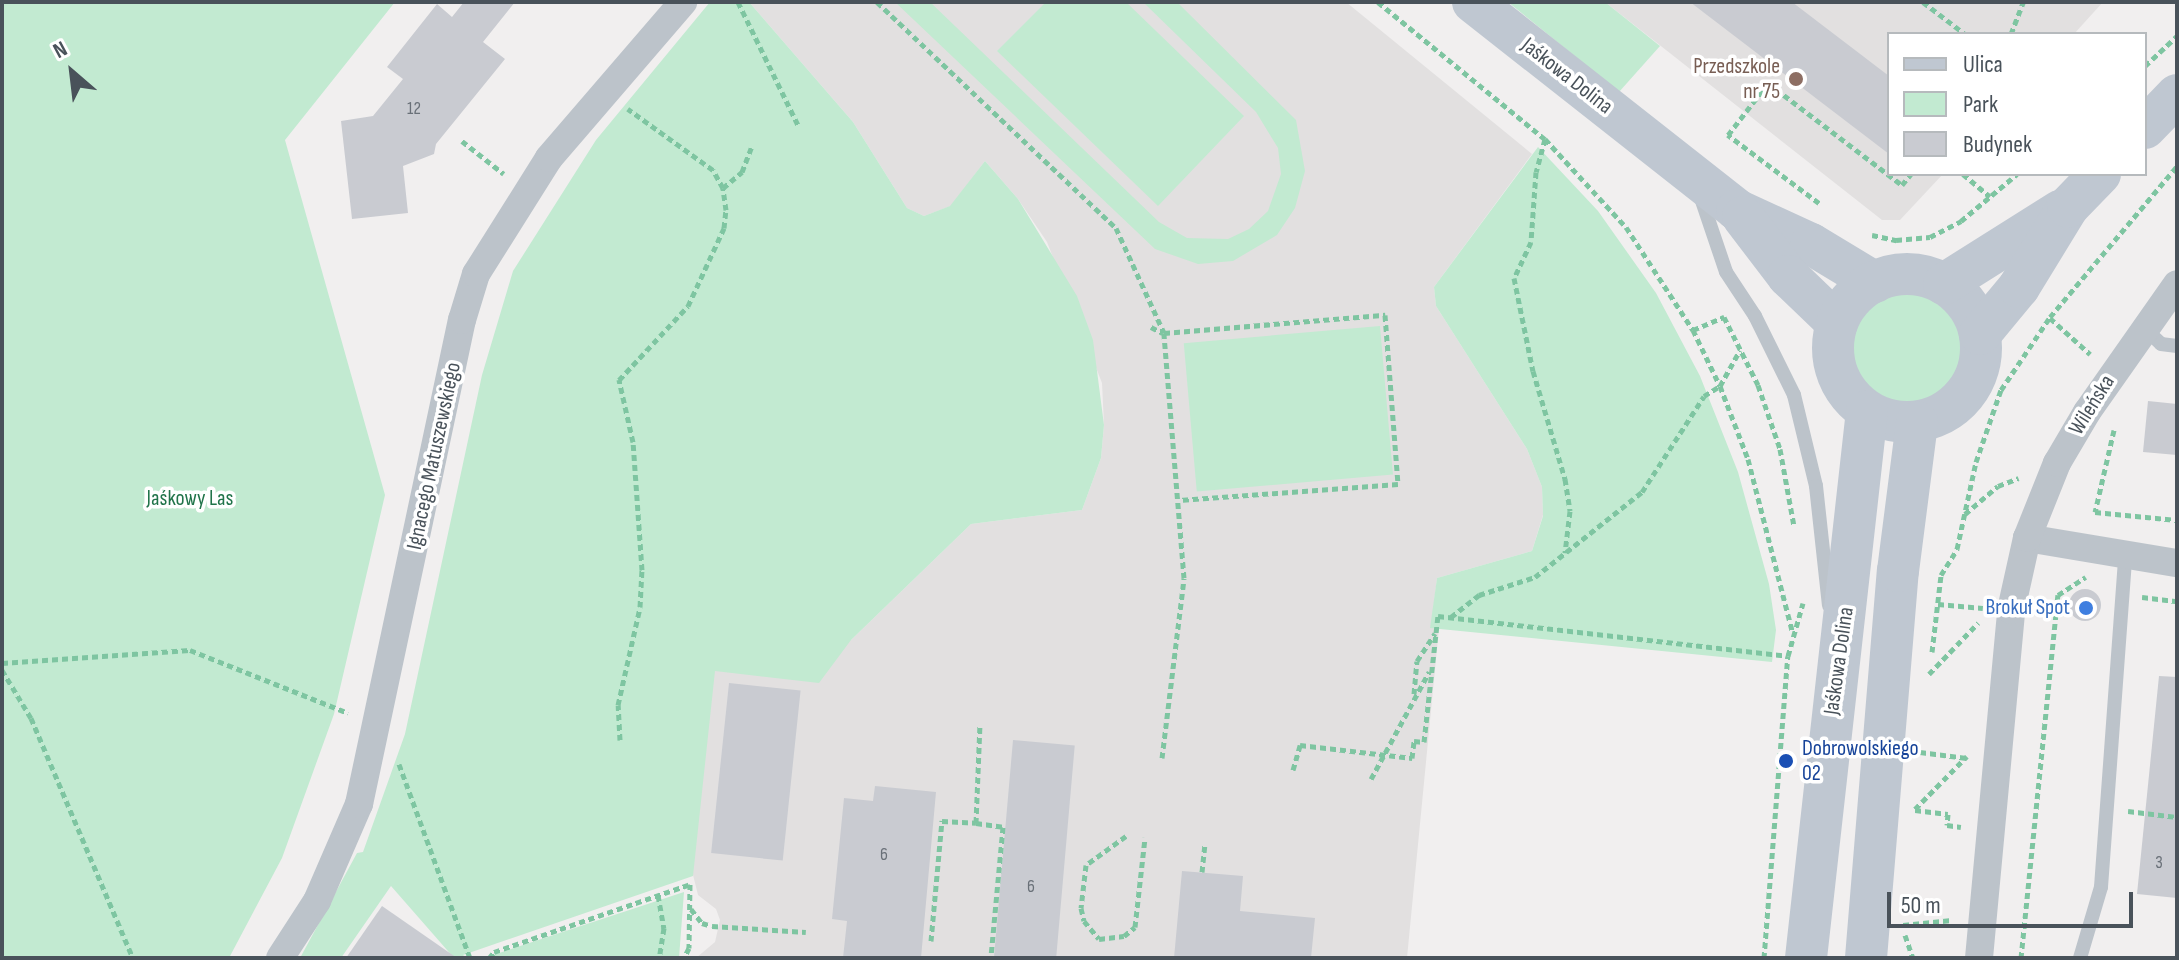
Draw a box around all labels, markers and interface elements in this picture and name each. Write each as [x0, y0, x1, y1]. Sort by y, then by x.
north arrow [32, 32, 112, 112]
street label: Jaśkowa Dolina [1516, 32, 1618, 120]
legend [1887, 32, 2147, 176]
text: N [49, 36, 72, 65]
text: Ulica [1963, 50, 2003, 79]
place label: Przedszkole nr 75 [1693, 53, 1780, 104]
marker: Przedszkole nr 75 [1787, 70, 1805, 88]
text: Park [1963, 90, 1998, 119]
house number: 12 [407, 98, 421, 120]
text: Budynek [1963, 130, 2032, 159]
street label: Ignacego Matuszewskiego [401, 360, 467, 552]
street label: Wileńska [2063, 370, 2121, 440]
park label: Jaśkowy Las [147, 486, 233, 512]
place label: Brokuł Spot [1986, 595, 2070, 621]
marker: Brokuł Spot [2077, 599, 2095, 617]
street label: Jaśkowa Dolina [1818, 605, 1860, 717]
place label: Dobrowolskiego 02 [1802, 735, 1919, 786]
marker: Dobrowolskiego 02 [1777, 752, 1795, 770]
house number: 6 [880, 844, 888, 866]
house number: 3 [2155, 852, 2163, 874]
house number: 6 [1027, 876, 1035, 898]
scale bar [1891, 876, 2137, 926]
text: 50 m [1901, 891, 1941, 920]

